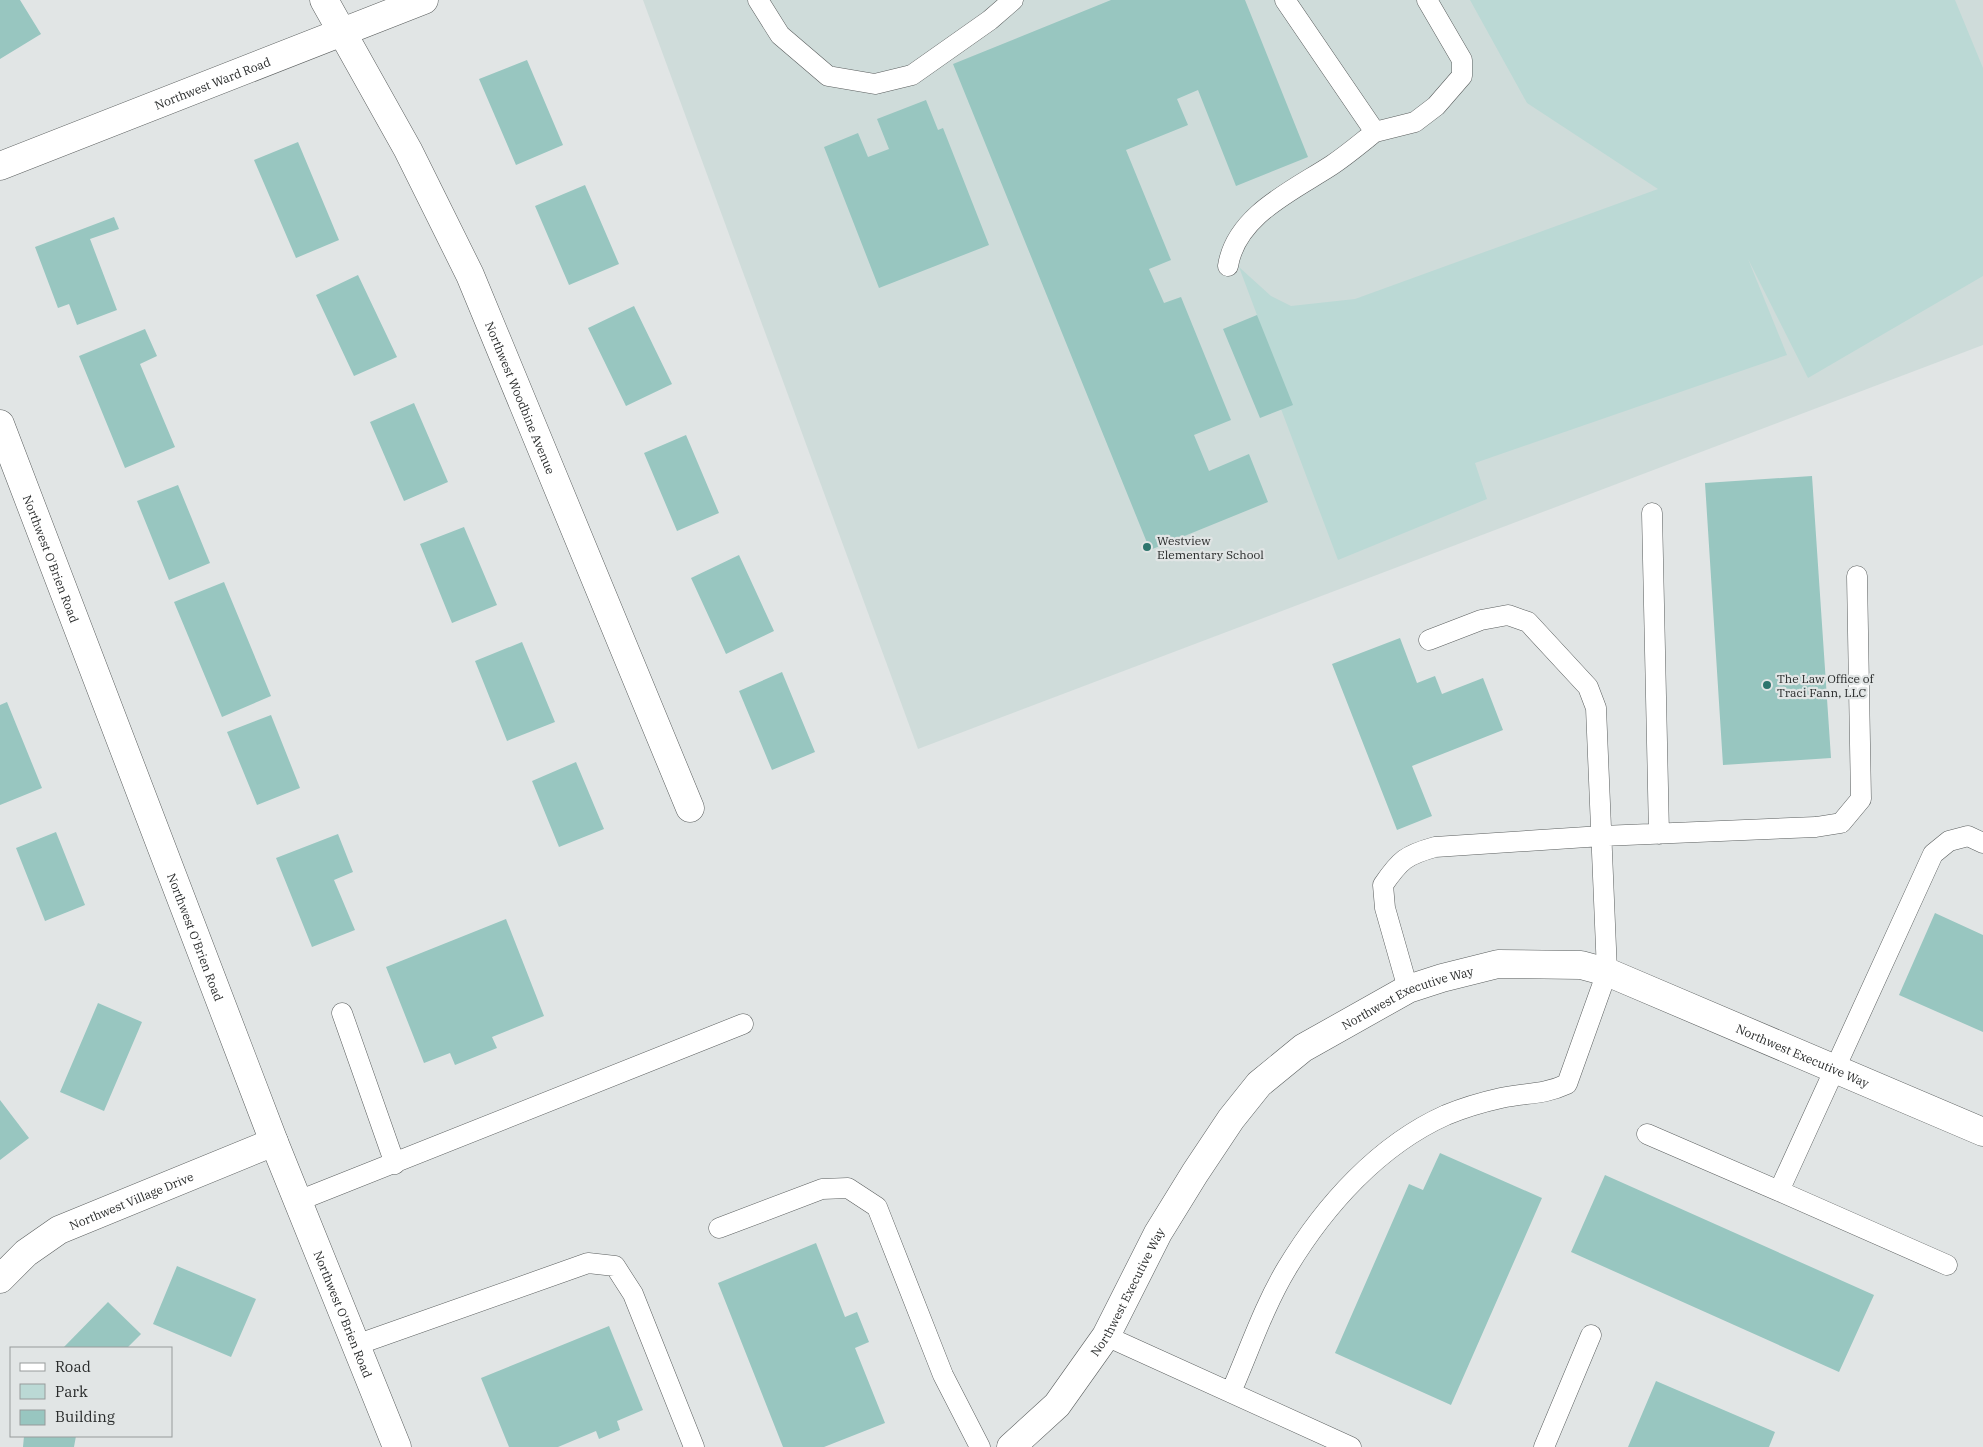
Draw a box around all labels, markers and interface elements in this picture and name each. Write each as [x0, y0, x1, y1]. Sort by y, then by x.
street label: Northwest Ward Road [152, 53, 272, 112]
street label: Northwest Woodbine Avenue [482, 319, 559, 476]
street label: Northwest O'Brien Road [20, 492, 83, 625]
place label: Westview Elementary School [1157, 533, 1264, 562]
marker: Westview Elementary School [1141, 541, 1153, 553]
place label: The Law Office of Traci Fann, LLC [1777, 671, 1874, 700]
marker: The Law Office of Traci Fann, LLC [1761, 679, 1773, 691]
street label: Northwest O'Brien Road [165, 871, 227, 1003]
street label: Northwest Executive Way [1339, 963, 1476, 1032]
street label: Northwest Executive Way [1734, 1020, 1872, 1091]
street label: Northwest Village Drive [67, 1168, 196, 1233]
street label: Northwest Executive Way [1087, 1224, 1167, 1359]
street label: Northwest O'Brien Road [311, 1248, 376, 1380]
legend [10, 1347, 172, 1437]
text: Road [55, 1357, 91, 1376]
text: Park [55, 1382, 88, 1401]
text: Building [55, 1407, 115, 1426]

